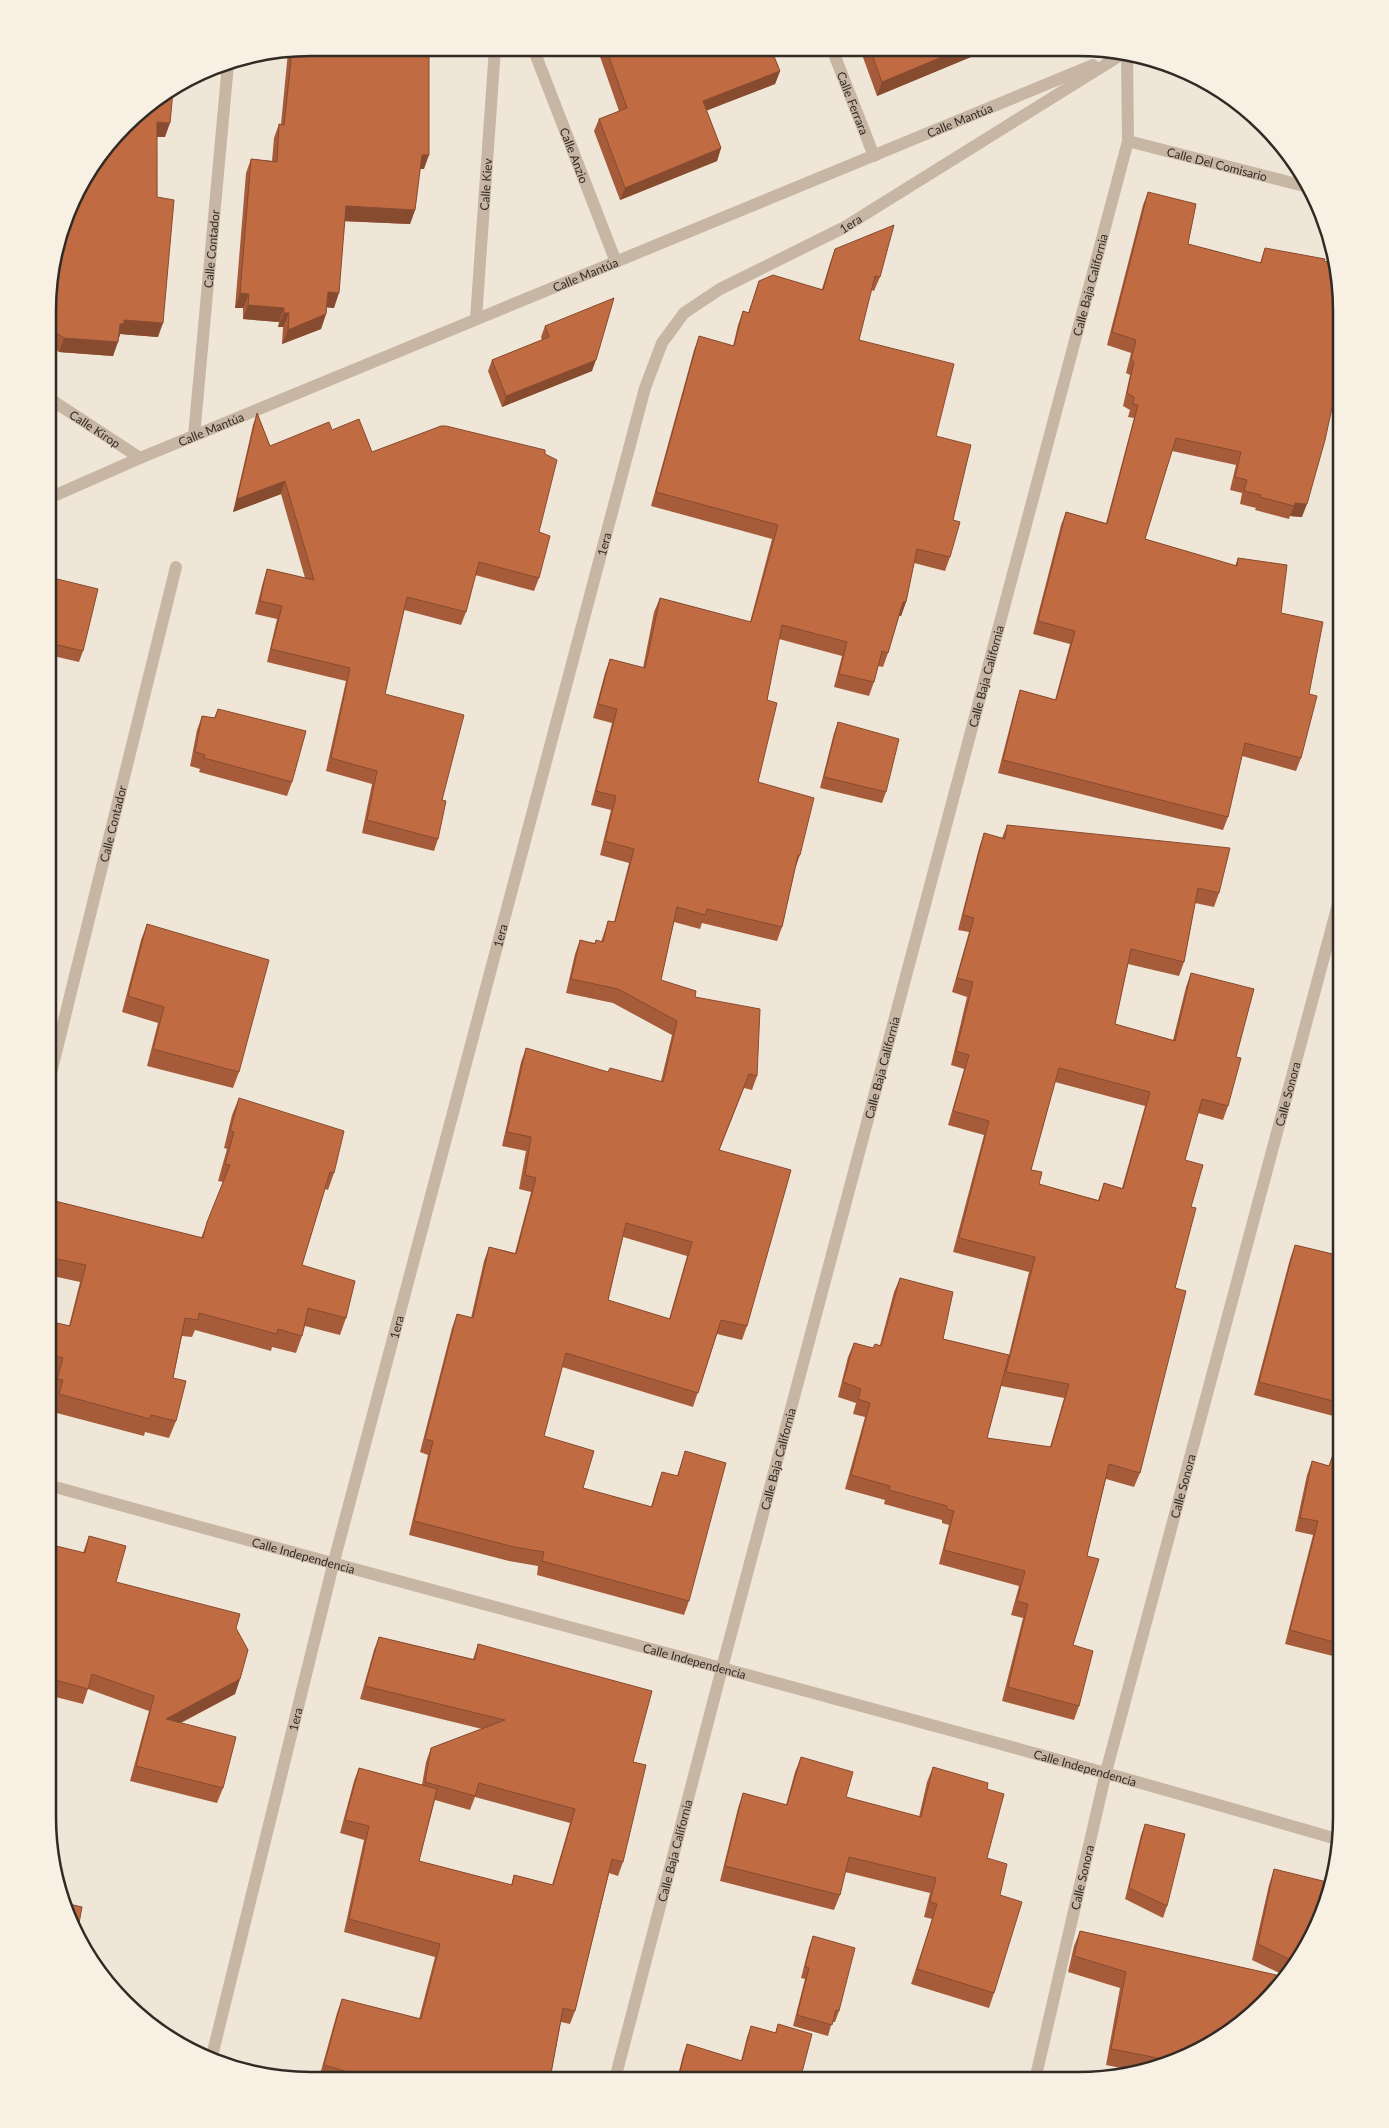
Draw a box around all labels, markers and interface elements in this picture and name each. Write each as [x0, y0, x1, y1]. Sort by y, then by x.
street label: Calle Ferrara [834, 69, 872, 137]
street label: Calle Mantúa [925, 100, 995, 140]
street label: Calle Anzio [557, 125, 592, 185]
street label: Calle Del Comisario [1165, 144, 1269, 184]
street label: Calle Kiev [476, 157, 495, 211]
street label: Calle Contador [200, 208, 222, 289]
street label: 1era [836, 211, 864, 236]
street label: Calle Baja California [1069, 232, 1111, 338]
street label: Calle Mantúa [550, 254, 620, 295]
street label: Calle Kirop [67, 407, 124, 451]
street label: Calle Mantúa [176, 409, 246, 449]
street label: 1era [593, 531, 614, 557]
street label: Calle Baja California [965, 623, 1006, 729]
street label: Calle Contador [96, 783, 129, 864]
street label: 1era [490, 922, 510, 949]
street label: Calle Baja California [861, 1015, 902, 1120]
street label: Calle Sonora [1272, 1060, 1303, 1128]
street label: 1era [386, 1314, 406, 1340]
street label: Calle Baja California [757, 1406, 798, 1512]
street label: Calle Sonora [1167, 1452, 1198, 1520]
street label: Calle Independencia [250, 1534, 357, 1576]
street label: Calle Independencia [641, 1640, 748, 1682]
street label: 1era [285, 1706, 305, 1732]
street label: Calle Independencia [1032, 1746, 1138, 1789]
street label: Calle Baja California [654, 1798, 695, 1903]
street label: Calle Sonora [1067, 1843, 1096, 1911]

